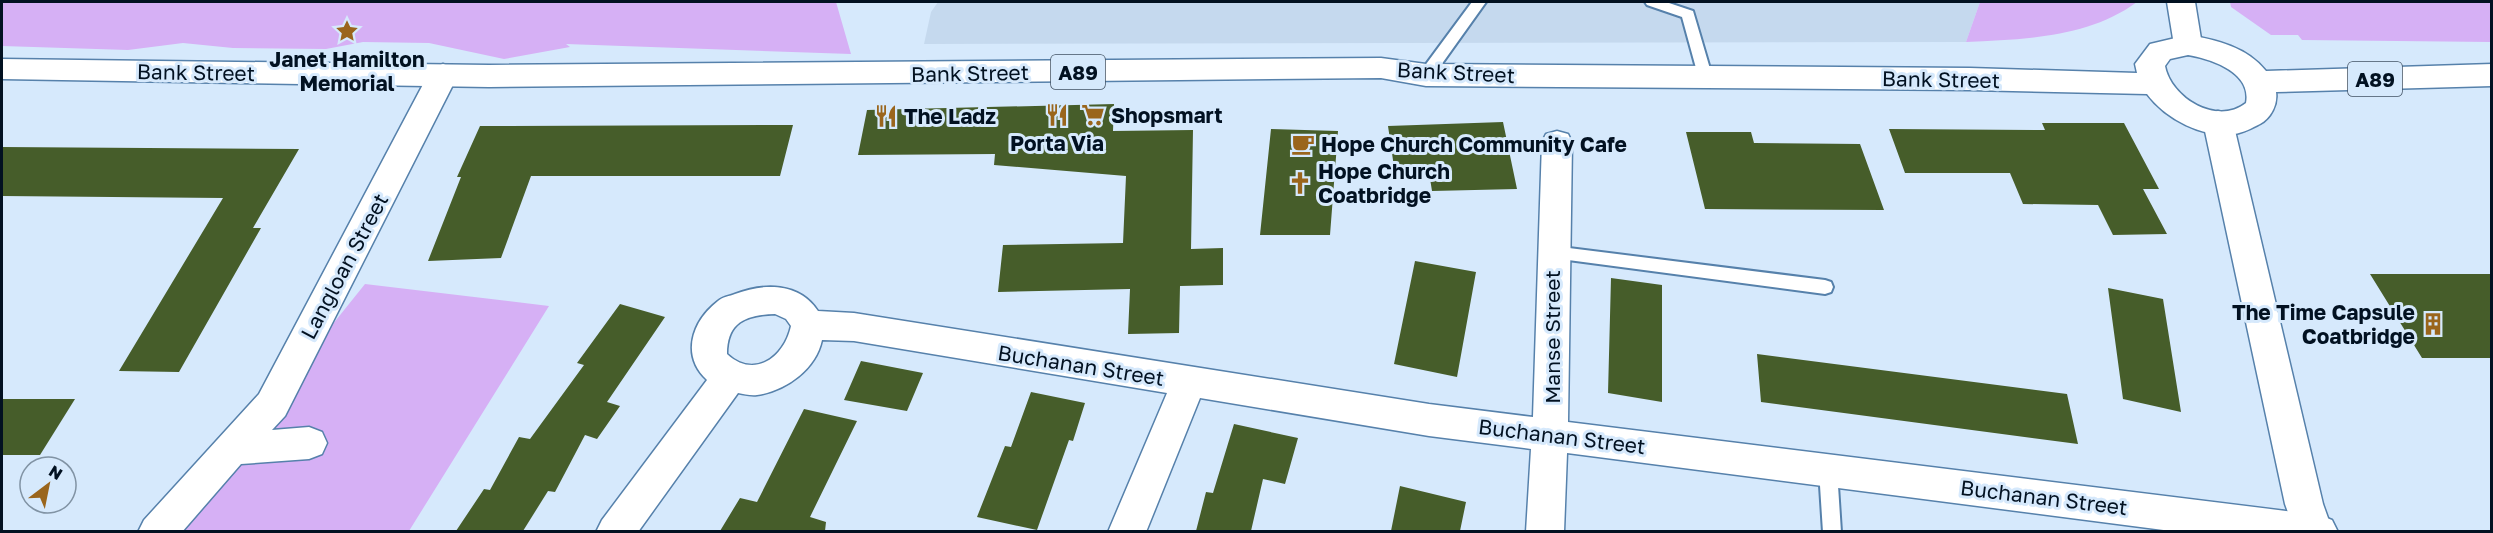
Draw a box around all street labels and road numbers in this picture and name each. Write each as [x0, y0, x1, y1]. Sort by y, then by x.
road number: A89 [1051, 55, 1105, 89]
street label: Bank Street [1396, 56, 1516, 88]
street label: Bank Street [137, 58, 255, 86]
street label: Bank Street [911, 59, 1029, 87]
road number: A89 [2348, 62, 2402, 96]
street label: Bank Street [1882, 65, 2000, 93]
street label: Langloan Street [295, 189, 393, 343]
street label: Manse Street [1539, 270, 1565, 404]
street label: Buchanan Street [996, 339, 1166, 391]
street label: Buchanan Street [1477, 413, 1647, 459]
street label: Buchanan Street [1959, 474, 2129, 520]

